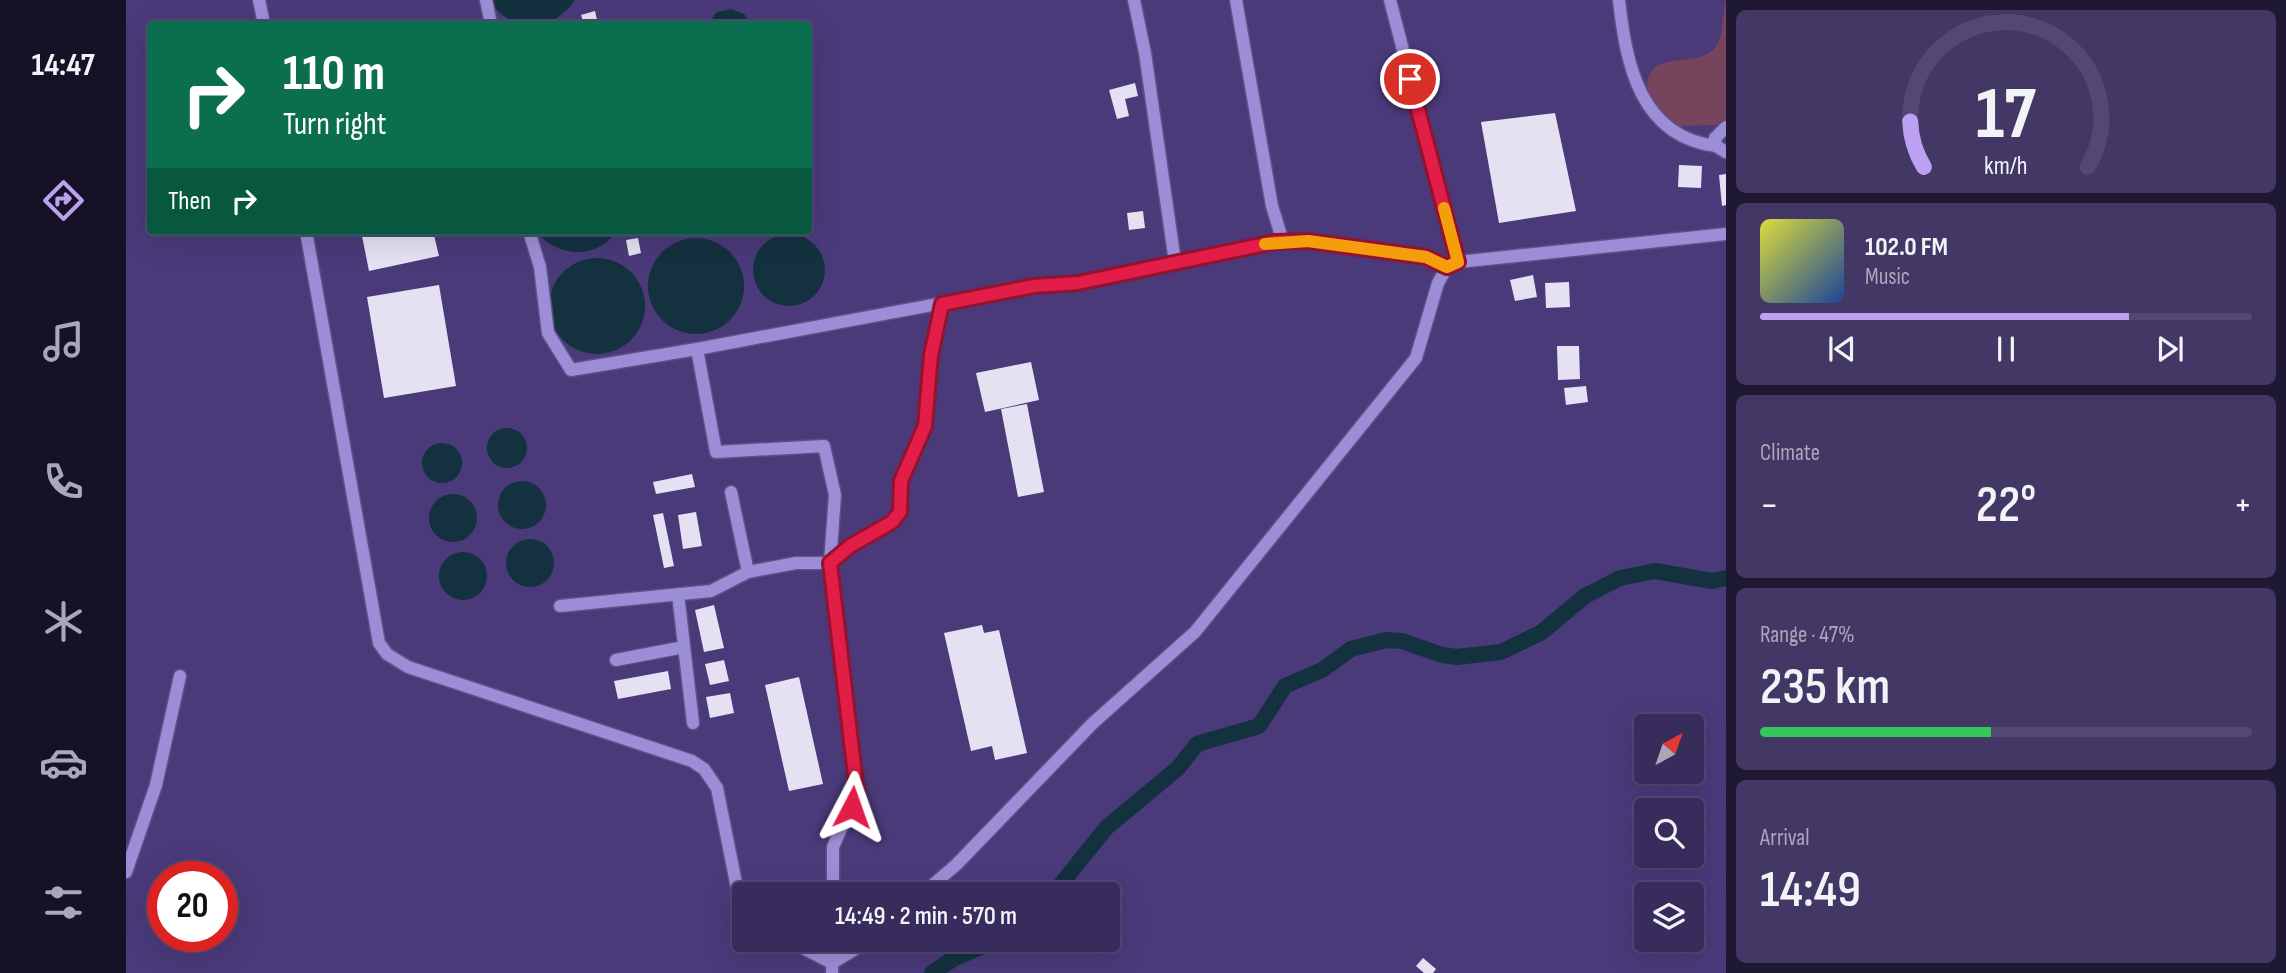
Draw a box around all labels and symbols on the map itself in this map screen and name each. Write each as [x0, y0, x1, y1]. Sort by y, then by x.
pin [1380, 49, 1440, 109]
north arrow [1634, 714, 1704, 784]
position arrow [815, 770, 889, 844]
speed limit sign: 20 [147, 861, 238, 952]

